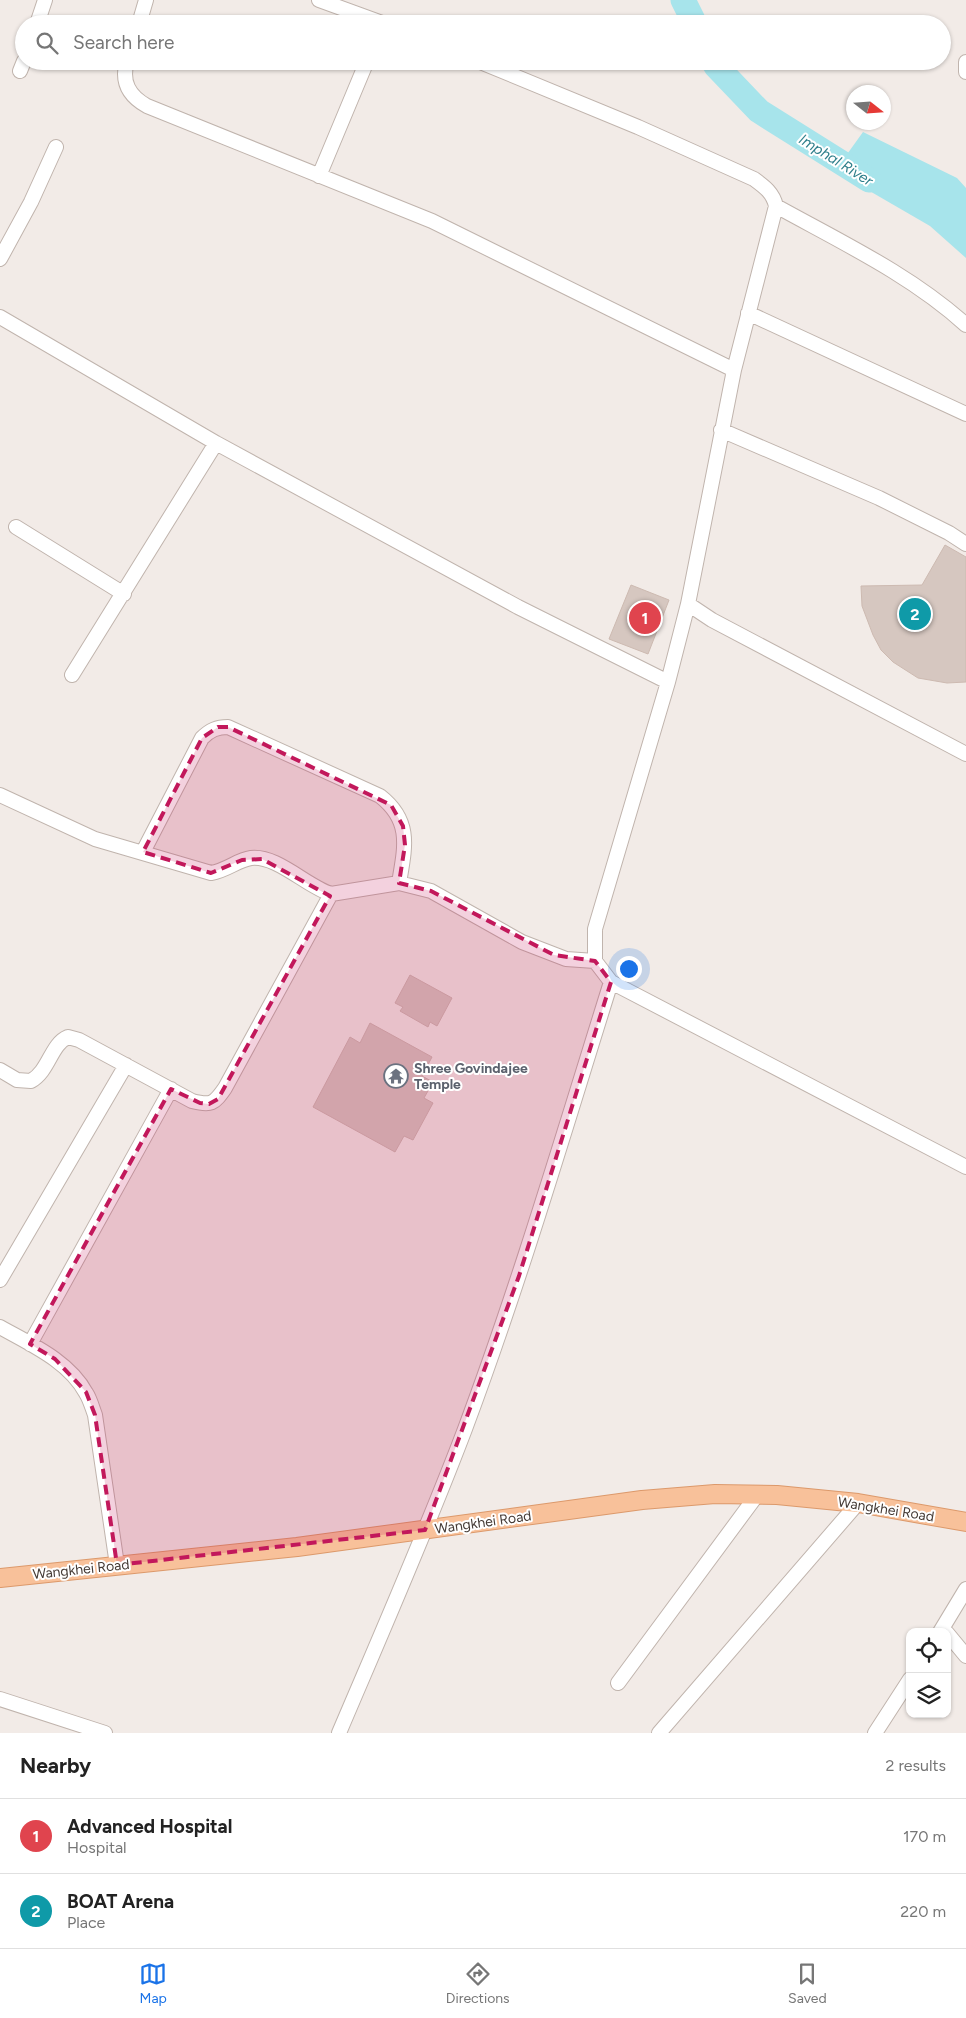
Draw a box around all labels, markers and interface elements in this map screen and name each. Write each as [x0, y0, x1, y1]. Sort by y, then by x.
search box [15, 15, 951, 70]
icon: search [33, 29, 61, 57]
text: Search here [73, 31, 175, 54]
north arrow [846, 85, 891, 130]
water label: Imphal River [796, 130, 877, 190]
pin: 2 [899, 595, 931, 633]
pin: 1 [629, 599, 661, 637]
your location [616, 956, 642, 982]
place label: Shree Govindajee Temple [414, 1060, 528, 1093]
temple icon: Shree Govindajee Temple [383, 1063, 409, 1089]
street label: Wangkhei Road [837, 1493, 935, 1525]
street label: Wangkhei Road [434, 1507, 532, 1538]
street label: Wangkhei Road [32, 1556, 130, 1583]
map controls [906, 1628, 951, 1718]
button: locate [906, 1628, 951, 1673]
button: layers [906, 1673, 951, 1718]
text: Nearby [20, 1753, 91, 1778]
text: 2 results [886, 1756, 946, 1775]
text: Advanced Hospital [67, 1815, 232, 1838]
text: 1 [33, 1827, 39, 1846]
text: 170 m [903, 1827, 946, 1846]
text: Hospital [67, 1838, 127, 1857]
text: BOAT Arena [67, 1890, 174, 1913]
text: 2 [31, 1902, 41, 1921]
text: 220 m [900, 1902, 946, 1921]
text: Place [67, 1913, 105, 1932]
tab: Map [139, 1960, 167, 2007]
tab: Directions [446, 1960, 510, 2007]
tab: Saved [788, 1960, 827, 2007]

